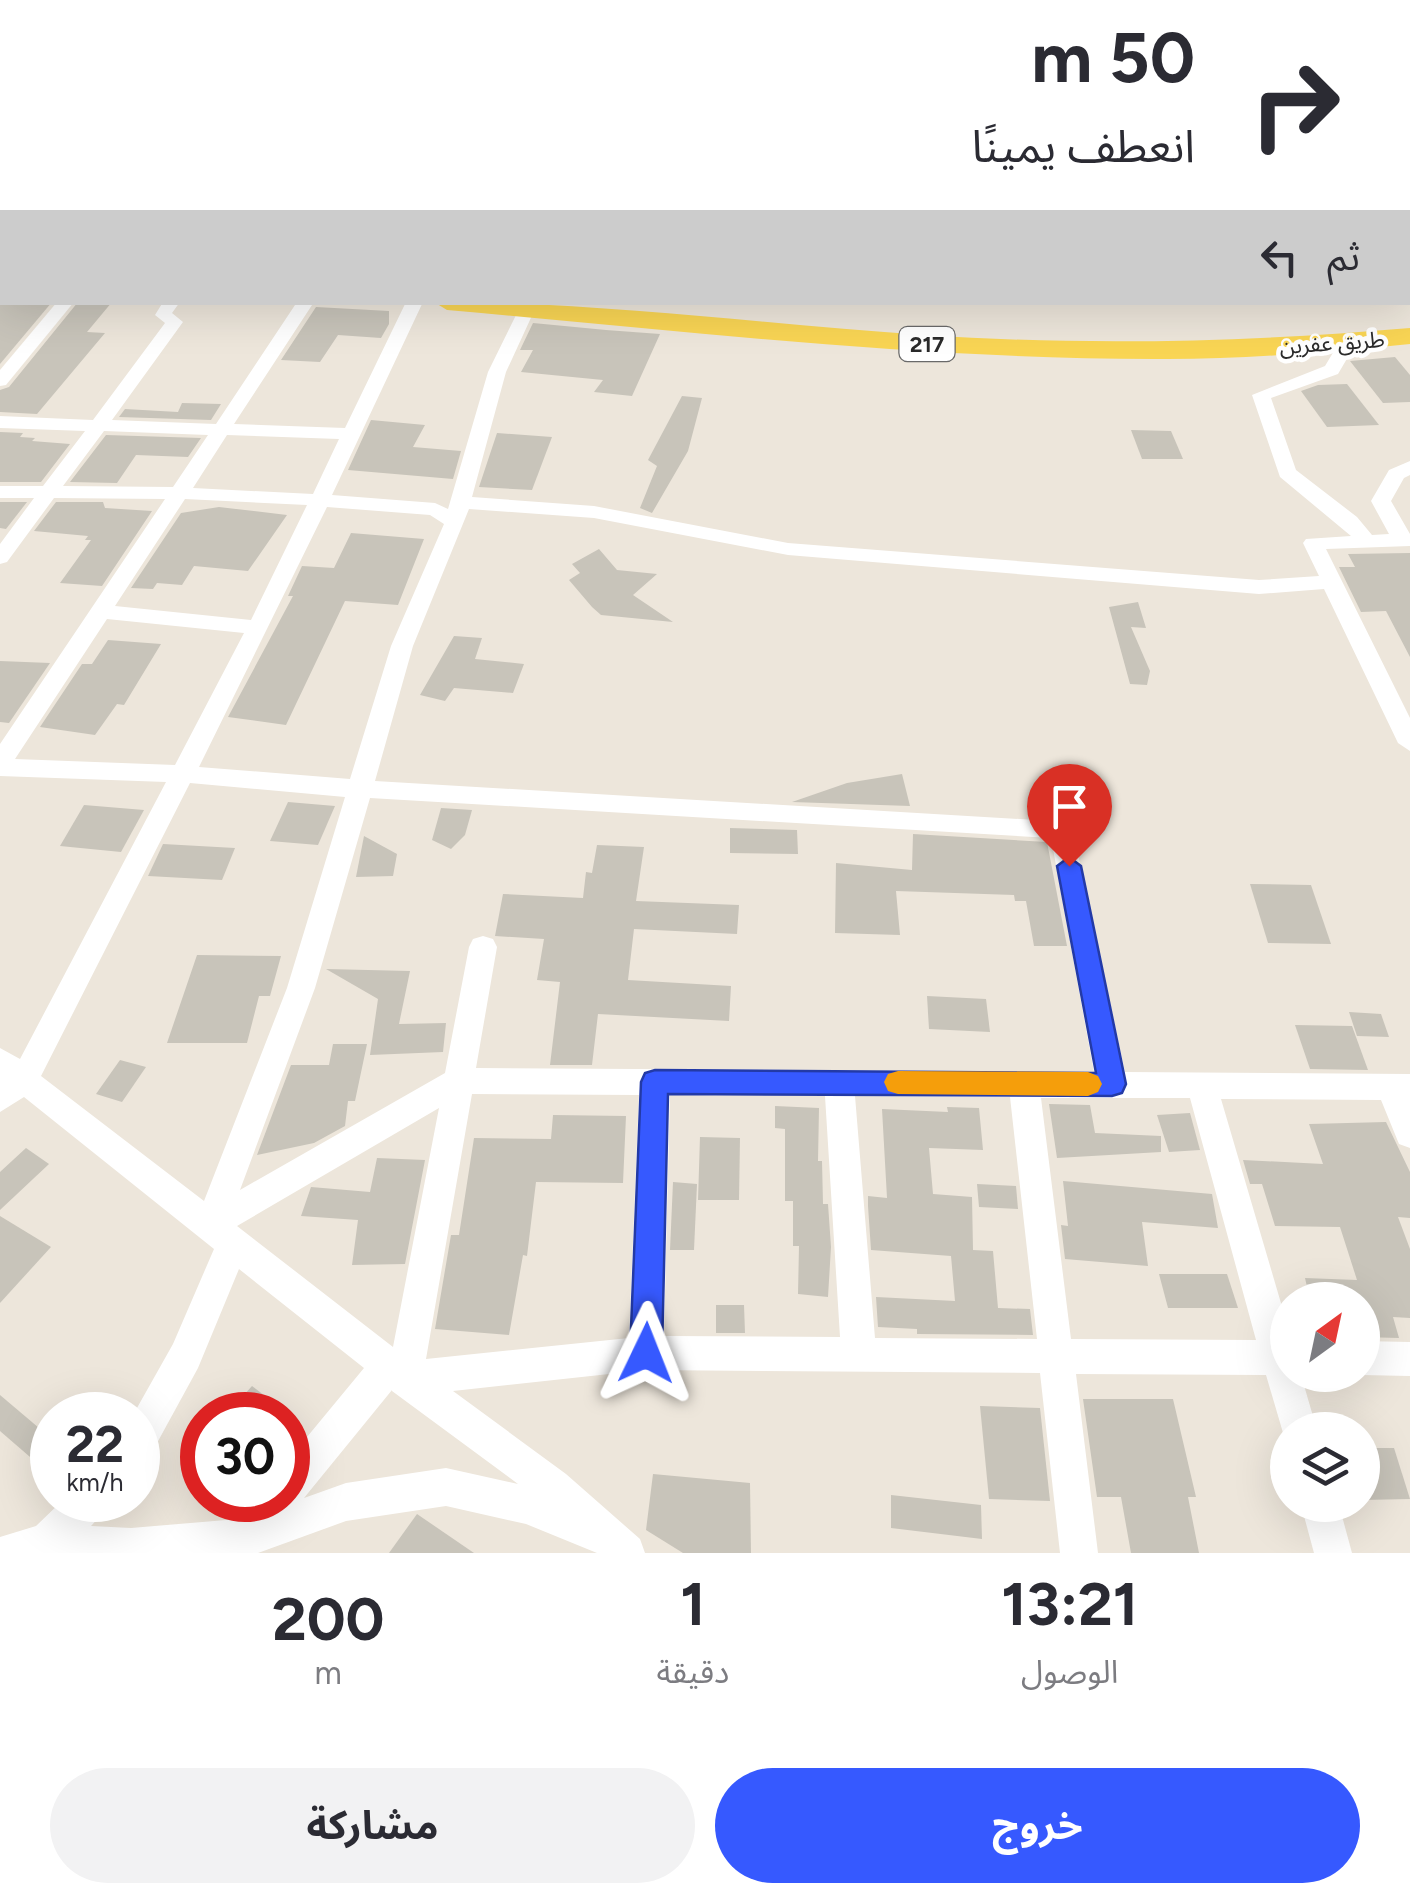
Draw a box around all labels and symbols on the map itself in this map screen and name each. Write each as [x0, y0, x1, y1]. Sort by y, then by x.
street label: طريق عفرين [1278, 326, 1386, 360]
road number: 217 [900, 327, 954, 361]
pin [1027, 764, 1112, 867]
north arrow [1270, 1282, 1380, 1392]
position arrow [594, 1301, 698, 1405]
speed limit sign: 30 [180, 1392, 310, 1522]

